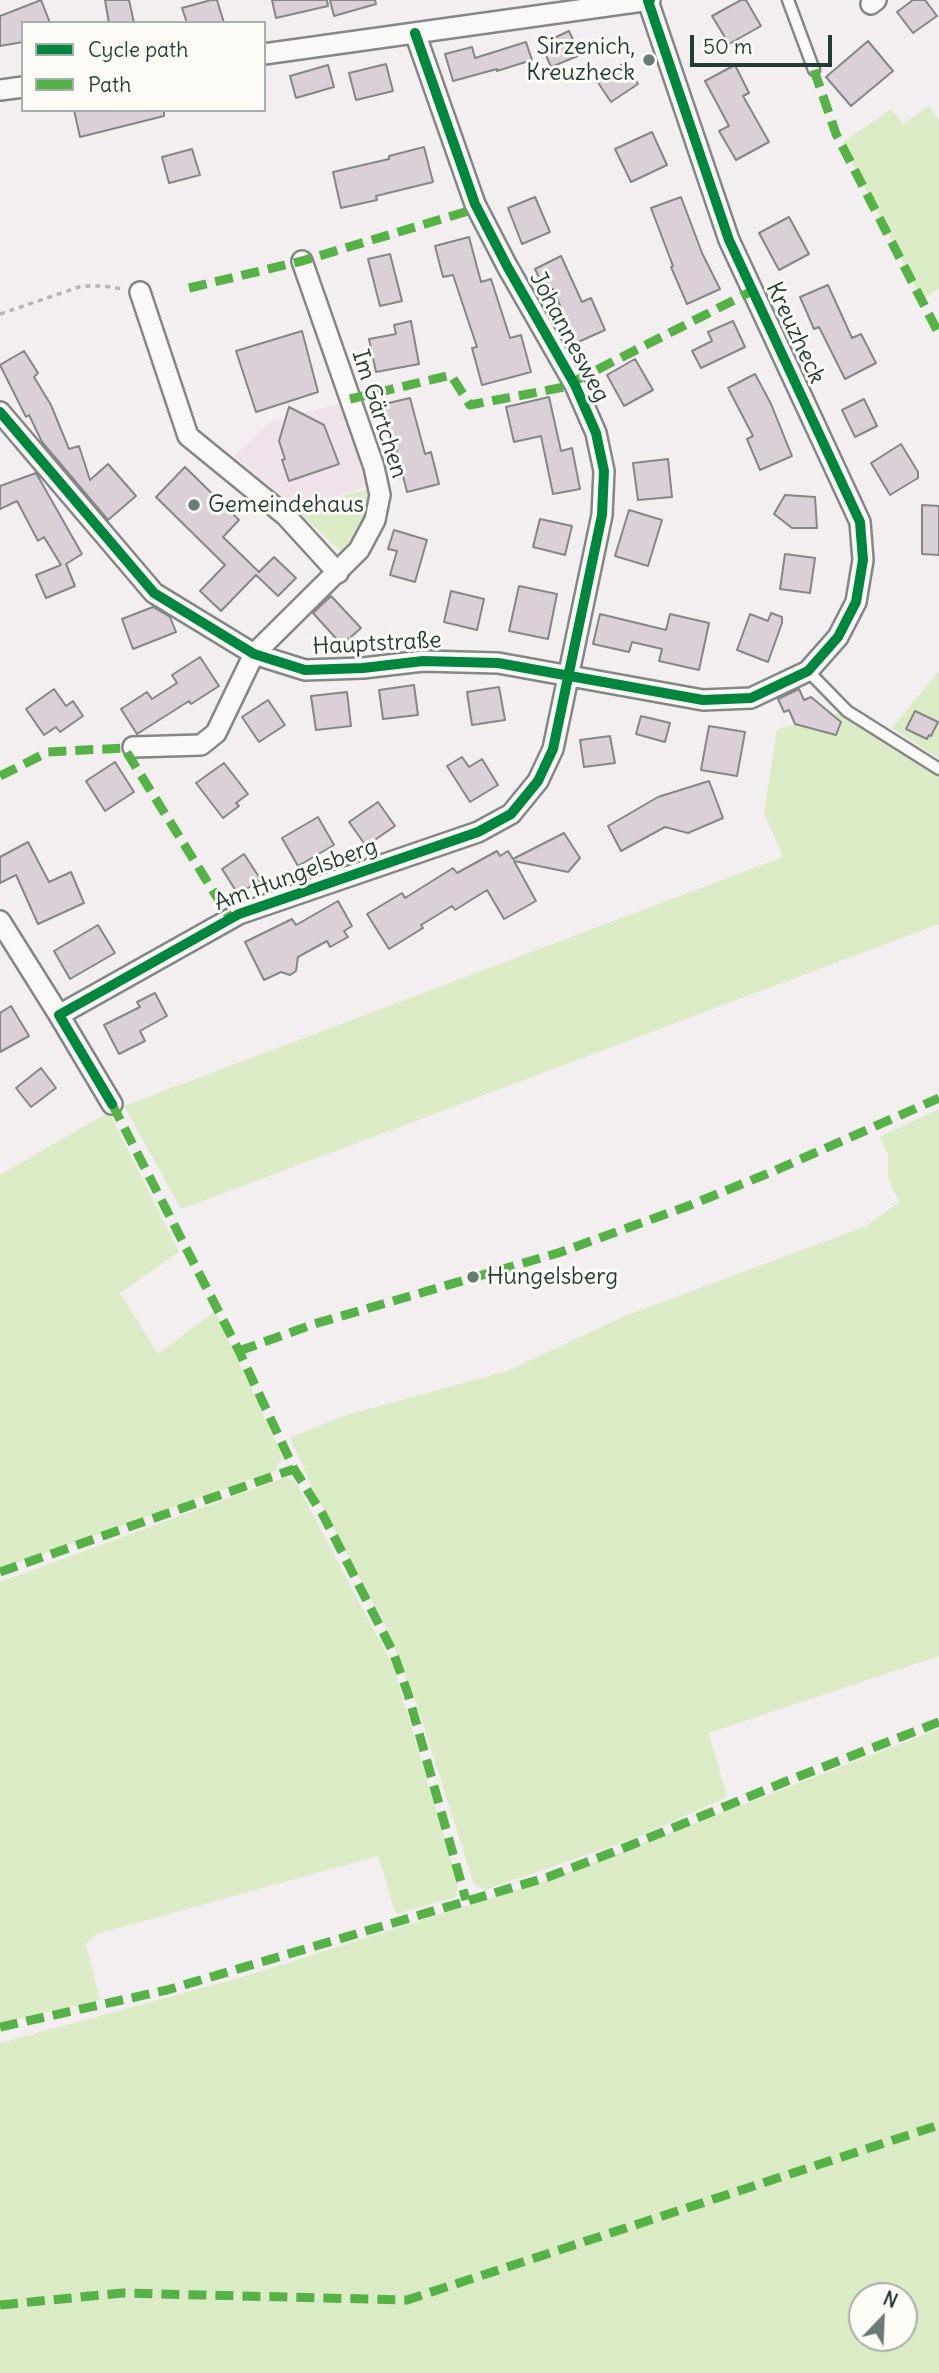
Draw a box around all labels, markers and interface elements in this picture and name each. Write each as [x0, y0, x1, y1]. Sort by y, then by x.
legend [21, 21, 266, 112]
scale bar [694, 21, 836, 65]
place label: Sirzenich, Kreuzheck [526, 33, 635, 87]
text: 50 m [703, 33, 752, 60]
text: Cycle path [88, 36, 188, 63]
marker: Sirzenich, Kreuzheck [641, 52, 657, 68]
text: Path [88, 71, 131, 98]
street label: Johannesweg [523, 267, 615, 407]
street label: Kreuzheck [759, 278, 831, 388]
street label: Im Gärtchen [345, 346, 413, 482]
place label: Gemeindehaus [208, 491, 364, 519]
marker: Gemeindehaus [186, 497, 202, 513]
street label: Hauptstraße [312, 627, 442, 661]
street label: Am Hungelsberg [211, 833, 381, 917]
place label: Hungelsberg [487, 1263, 618, 1291]
marker: Hungelsberg [465, 1269, 481, 1285]
north arrow [848, 2282, 918, 2352]
text: N [880, 2286, 901, 2313]

